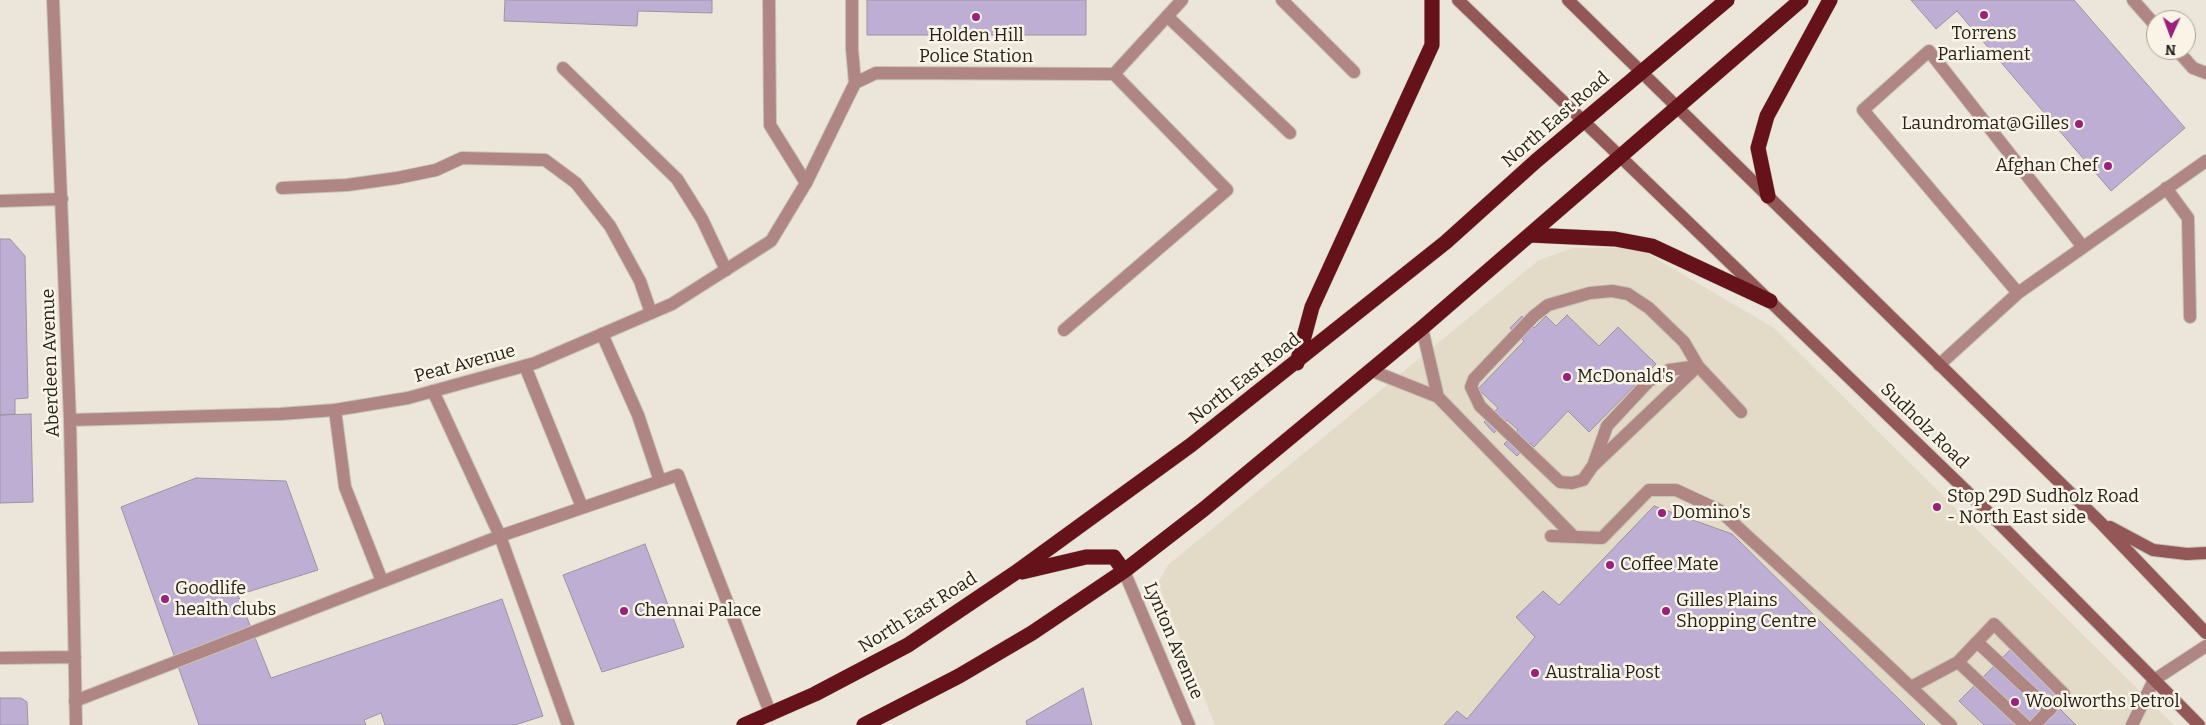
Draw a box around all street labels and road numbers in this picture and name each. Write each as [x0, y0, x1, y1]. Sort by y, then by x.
street label: North East Road [1498, 68, 1614, 172]
street label: Aberdeen Avenue [38, 288, 64, 438]
street label: North East Road [1185, 329, 1305, 429]
street label: Peat Avenue [412, 340, 518, 388]
street label: Sudholz Road [1876, 379, 1972, 473]
street label: North East Road [855, 568, 981, 658]
street label: Lynton Avenue [1139, 579, 1207, 703]

